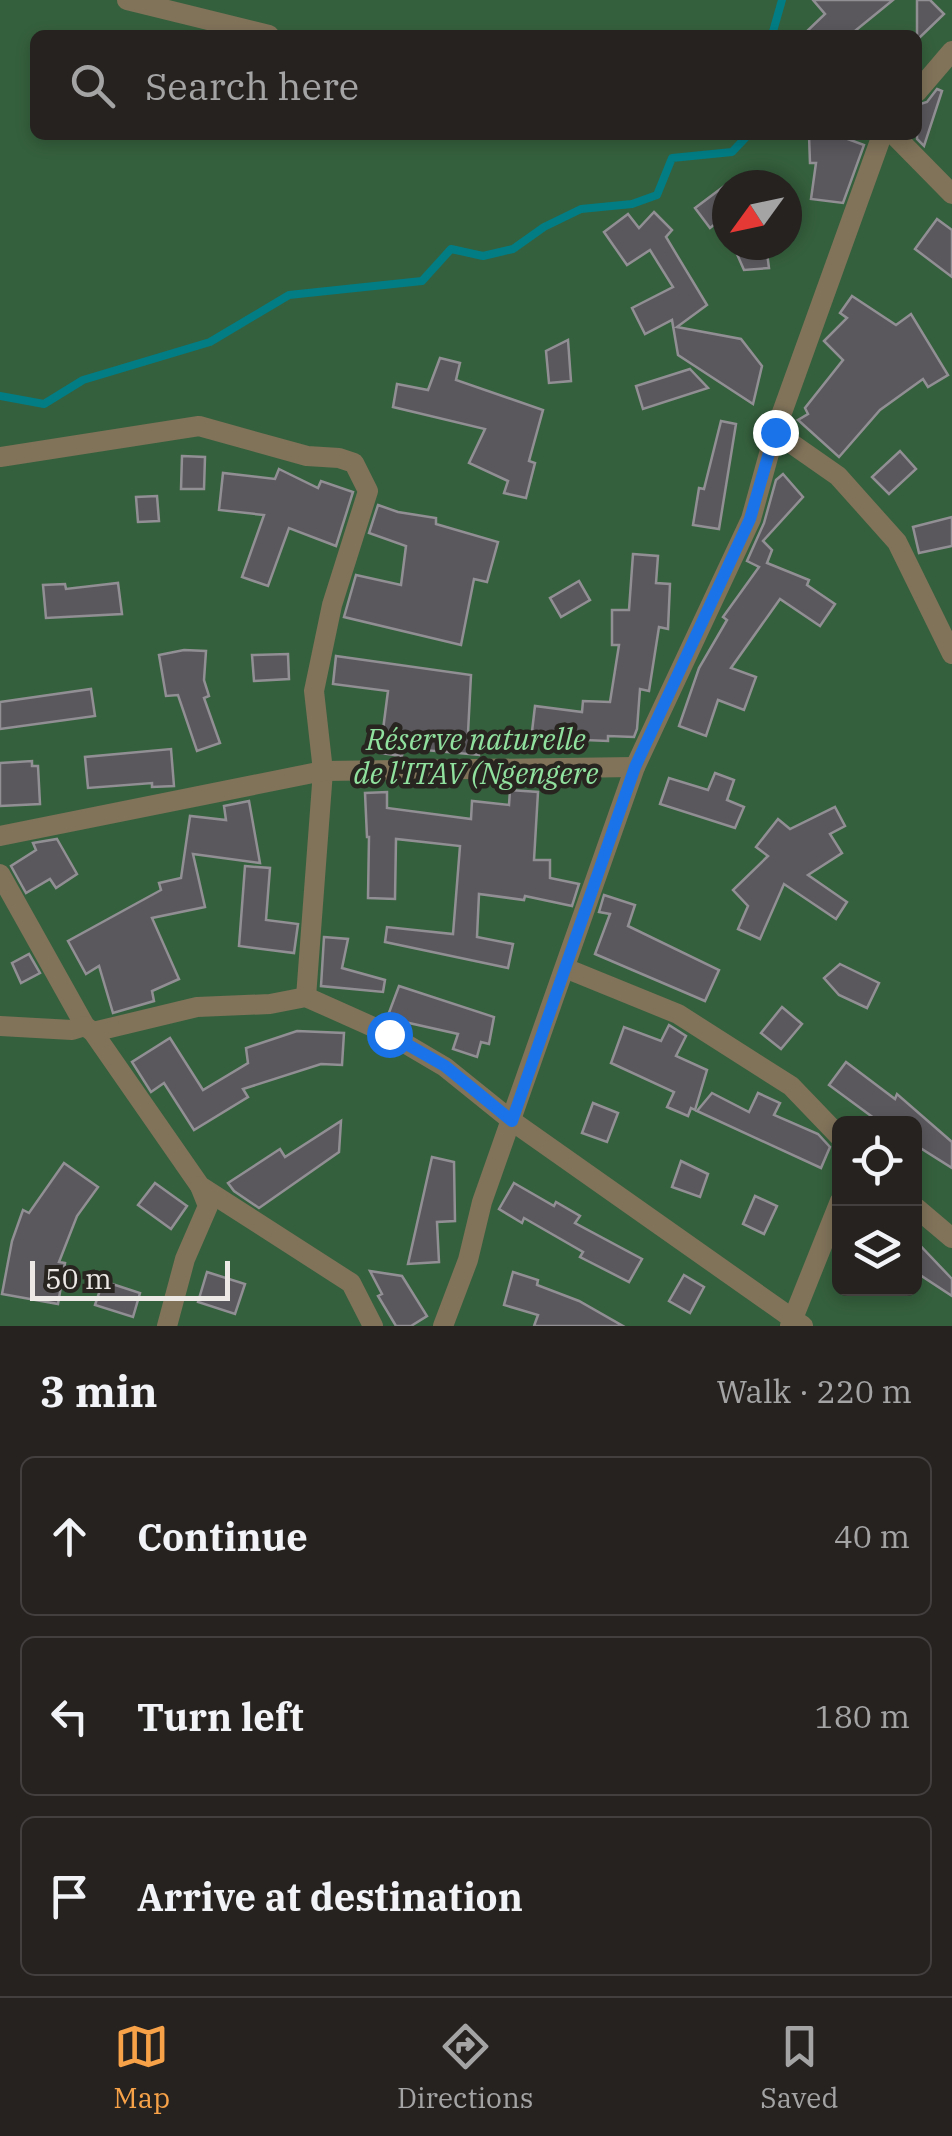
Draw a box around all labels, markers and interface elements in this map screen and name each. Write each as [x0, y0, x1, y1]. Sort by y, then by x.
search box [30, 30, 922, 140]
icon: search [65, 58, 120, 113]
text: Search here [145, 61, 359, 110]
north arrow [712, 170, 802, 260]
route end [753, 410, 799, 456]
park label: Réserve naturelle de l'ITAV (Ngengere [353, 719, 599, 792]
route start [367, 1012, 413, 1058]
map controls [832, 1116, 922, 1296]
button: locate [832, 1116, 922, 1206]
button: layers [832, 1206, 922, 1296]
scale bar [30, 1256, 230, 1300]
text: 50 m [45, 1260, 112, 1297]
text: 3 min [40, 1364, 158, 1419]
text: Walk · 220 m [716, 1370, 912, 1412]
icon: ahead [42, 1509, 97, 1564]
text: Continue [137, 1512, 308, 1561]
text: 40 m [834, 1515, 910, 1557]
icon: left [42, 1689, 97, 1744]
text: Turn left [137, 1692, 304, 1741]
text: 180 m [814, 1695, 910, 1737]
icon: arrive [42, 1869, 97, 1924]
text: Arrive at destination [137, 1872, 523, 1921]
tab: Map [113, 2019, 170, 2116]
tab: Directions [397, 2019, 533, 2116]
tab: Saved [760, 2019, 839, 2116]

